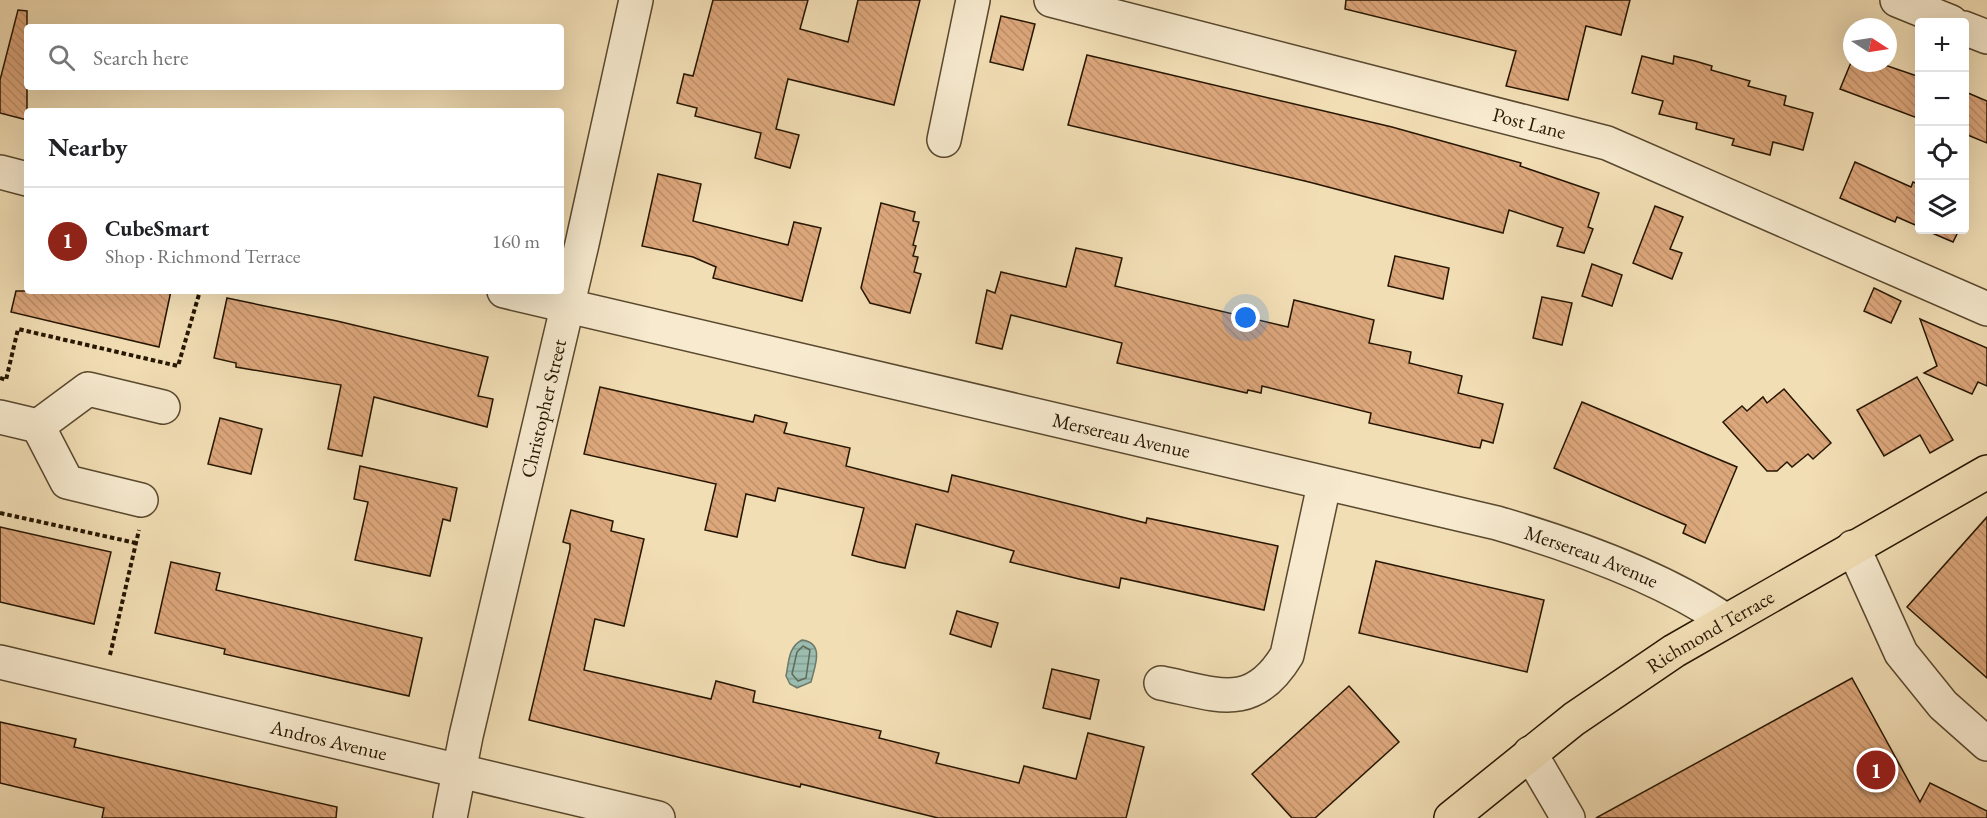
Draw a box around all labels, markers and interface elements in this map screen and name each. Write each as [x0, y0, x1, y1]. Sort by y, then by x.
north arrow [1843, 18, 1897, 72]
map controls [1915, 18, 1969, 234]
button: + [1915, 18, 1969, 72]
search box [24, 24, 564, 90]
icon: search [45, 41, 78, 74]
text: Search here [93, 43, 188, 72]
button: − [1915, 72, 1969, 126]
street label: Post Lane [1490, 101, 1569, 145]
button: locate [1915, 126, 1969, 180]
text: Nearby [48, 130, 128, 164]
button: layers [1915, 180, 1969, 234]
text: CubeSmart [105, 214, 209, 243]
text: 1 [62, 228, 73, 254]
text: 160 m [492, 228, 540, 254]
text: Shop · Richmond Terrace [105, 243, 301, 269]
your location [1231, 303, 1260, 332]
street label: Christopher Street [514, 336, 572, 480]
street label: Mersereau Avenue [1050, 407, 1193, 464]
street label: Mersereau Avenue [1521, 519, 1663, 594]
street label: Richmond Terrace [1641, 583, 1779, 679]
street label: Andros Avenue [267, 713, 390, 766]
pin: 1 [1856, 748, 1896, 792]

